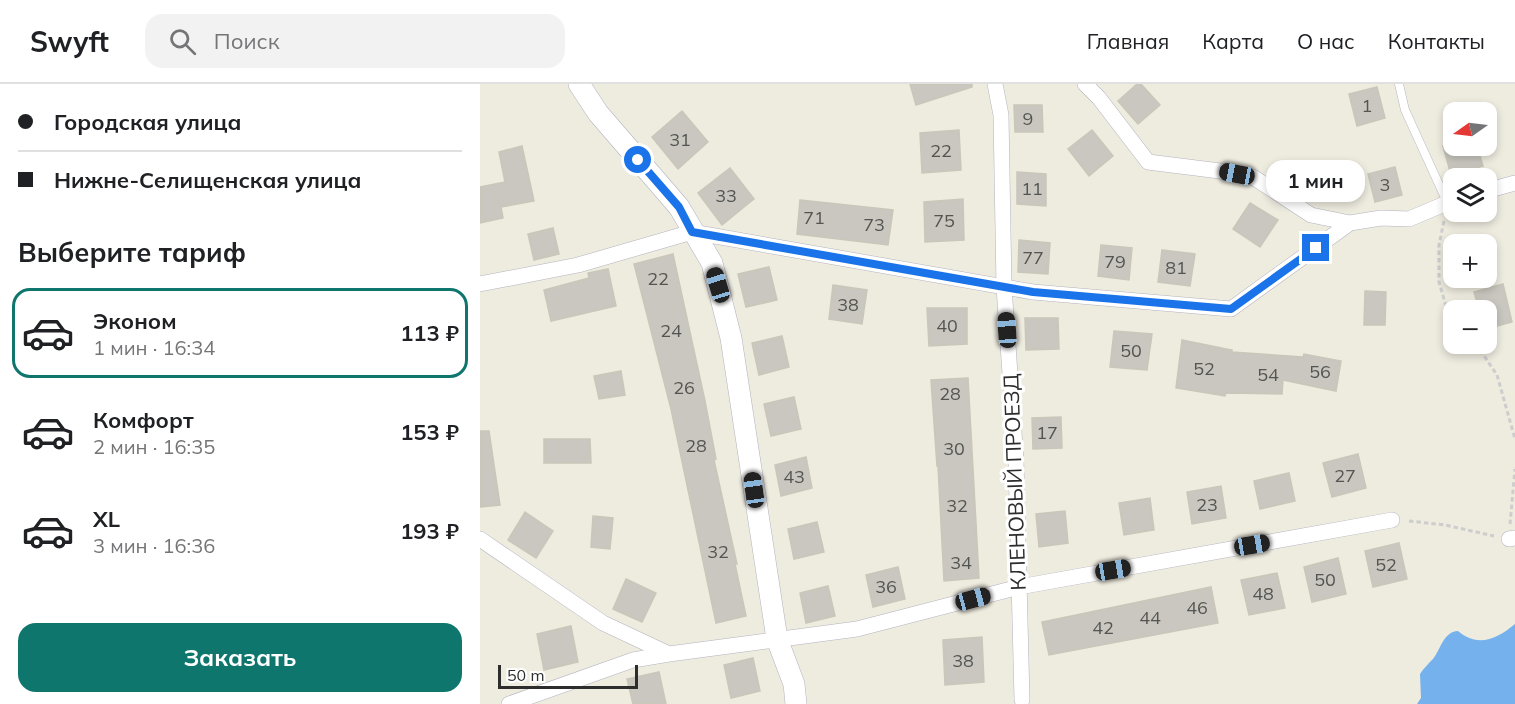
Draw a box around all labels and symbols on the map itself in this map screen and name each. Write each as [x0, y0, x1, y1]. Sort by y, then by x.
house number: 1 [1362, 94, 1372, 117]
north arrow [1443, 102, 1497, 156]
house number: 9 [1023, 107, 1033, 130]
house number: 31 [669, 128, 691, 151]
house number: 22 [930, 139, 952, 162]
route start [624, 146, 651, 173]
callout: 1 мин [1266, 161, 1366, 203]
car [1218, 162, 1256, 186]
house number: 3 [1380, 173, 1390, 196]
house number: 11 [1021, 177, 1043, 200]
house number: 33 [715, 184, 737, 207]
house number: 71 [803, 206, 825, 229]
house number: 75 [933, 209, 955, 232]
house number: 73 [863, 213, 885, 236]
route end [1302, 234, 1329, 261]
house number: 77 [1022, 246, 1044, 269]
house number: 79 [1104, 250, 1126, 273]
house number: 81 [1165, 256, 1187, 279]
car [704, 265, 732, 305]
house number: 22 [647, 267, 669, 290]
house number: 38 [837, 293, 859, 316]
car [997, 311, 1017, 349]
house number: 40 [936, 314, 958, 337]
house number: 24 [660, 319, 682, 342]
house number: 50 [1120, 339, 1142, 362]
house number: 52 [1193, 357, 1215, 380]
house number: 56 [1309, 360, 1331, 383]
house number: 54 [1257, 363, 1279, 386]
street label: КЛЕНОВЫЙ ПРОЕЗД [997, 373, 1031, 591]
house number: 26 [673, 376, 695, 399]
house number: 28 [939, 382, 961, 405]
house number: 17 [1036, 421, 1058, 444]
house number: 28 [685, 434, 707, 457]
house number: 30 [943, 437, 965, 460]
house number: 27 [1334, 464, 1356, 487]
house number: 43 [783, 465, 805, 488]
car [743, 471, 765, 509]
house number: 23 [1196, 493, 1218, 516]
house number: 32 [946, 494, 968, 517]
car [1233, 533, 1271, 557]
house number: 32 [707, 540, 729, 563]
house number: 34 [950, 551, 972, 574]
house number: 52 [1375, 553, 1397, 576]
car [1094, 558, 1132, 582]
house number: 50 [1314, 568, 1336, 591]
house number: 36 [875, 575, 897, 598]
house number: 48 [1252, 582, 1274, 605]
car [953, 586, 993, 612]
house number: 46 [1186, 596, 1208, 619]
house number: 44 [1139, 606, 1161, 629]
house number: 42 [1092, 616, 1114, 639]
house number: 38 [952, 649, 974, 672]
scale bar [498, 662, 638, 690]

